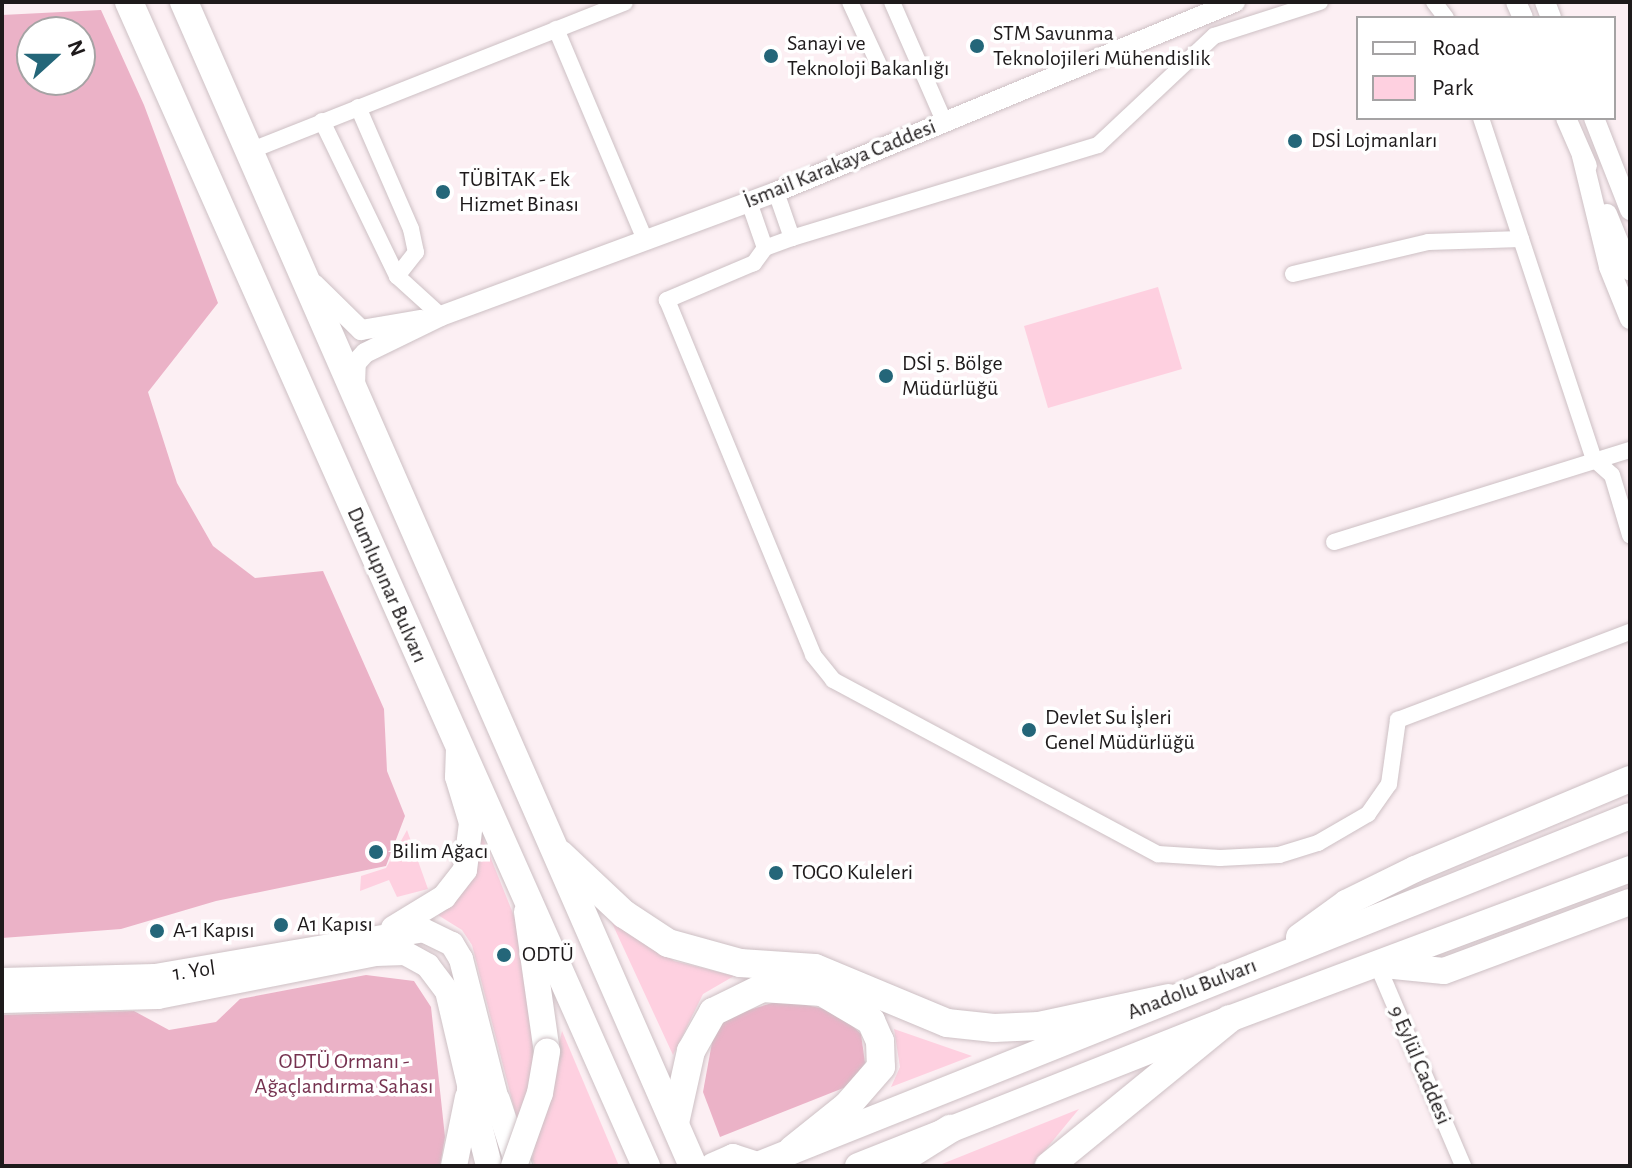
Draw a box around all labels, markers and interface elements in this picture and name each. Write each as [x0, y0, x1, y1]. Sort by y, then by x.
north arrow [16, 16, 96, 96]
legend [1356, 16, 1616, 120]
place label: STM Savunma Teknolojileri Mühendislik [993, 20, 1210, 72]
place label: Sanayi ve Teknoloji Bakanlığı [787, 30, 949, 82]
text: Road [1432, 36, 1480, 60]
text: N [64, 37, 90, 59]
marker: STM Savunma Teknolojileri Mühendislik [968, 37, 986, 55]
marker: Sanayi ve Teknoloji Bakanlığı [762, 47, 780, 65]
text: Park [1432, 76, 1473, 100]
street label: İsmail Karakaya Caddesi [740, 113, 940, 215]
place label: DSİ Lojmanları [1311, 128, 1437, 154]
marker: DSİ Lojmanları [1286, 132, 1304, 150]
place label: TÜBİTAK - Ek Hizmet Binası [459, 166, 579, 218]
marker: TÜBİTAK - Ek Hizmet Binası [434, 183, 452, 201]
place label: DSİ 5. Bölge Müdürlüğü [902, 350, 1003, 402]
marker: DSİ 5. Bölge Müdürlüğü [877, 367, 895, 385]
street label: Dumlupınar Bulvarı [341, 503, 433, 667]
place label: Devlet Su İşleri Genel Müdürlüğü [1045, 704, 1195, 756]
marker: Devlet Su İşleri Genel Müdürlüğü [1020, 721, 1038, 739]
place label: Bilim Ağacı [392, 839, 488, 865]
marker: Bilim Ağacı [367, 843, 385, 861]
place label: TOGO Kuleleri [792, 860, 913, 886]
marker: TOGO Kuleleri [767, 864, 785, 882]
place label: A1 Kapısı [297, 912, 373, 938]
marker: A1 Kapısı [272, 916, 290, 934]
place label: A-1 Kapısı [173, 918, 255, 944]
marker: A-1 Kapısı [148, 922, 166, 940]
place label: ODTÜ [522, 942, 574, 968]
marker: ODTÜ [493, 944, 515, 966]
street label: Anadolu Bulvarı [1124, 952, 1260, 1026]
street label: 1. Yol [171, 955, 217, 987]
street label: 9 Eylül Caddesi [1383, 1001, 1457, 1129]
park label: ODTÜ Ormanı - Ağaçlandırma Sahası [255, 1048, 433, 1100]

